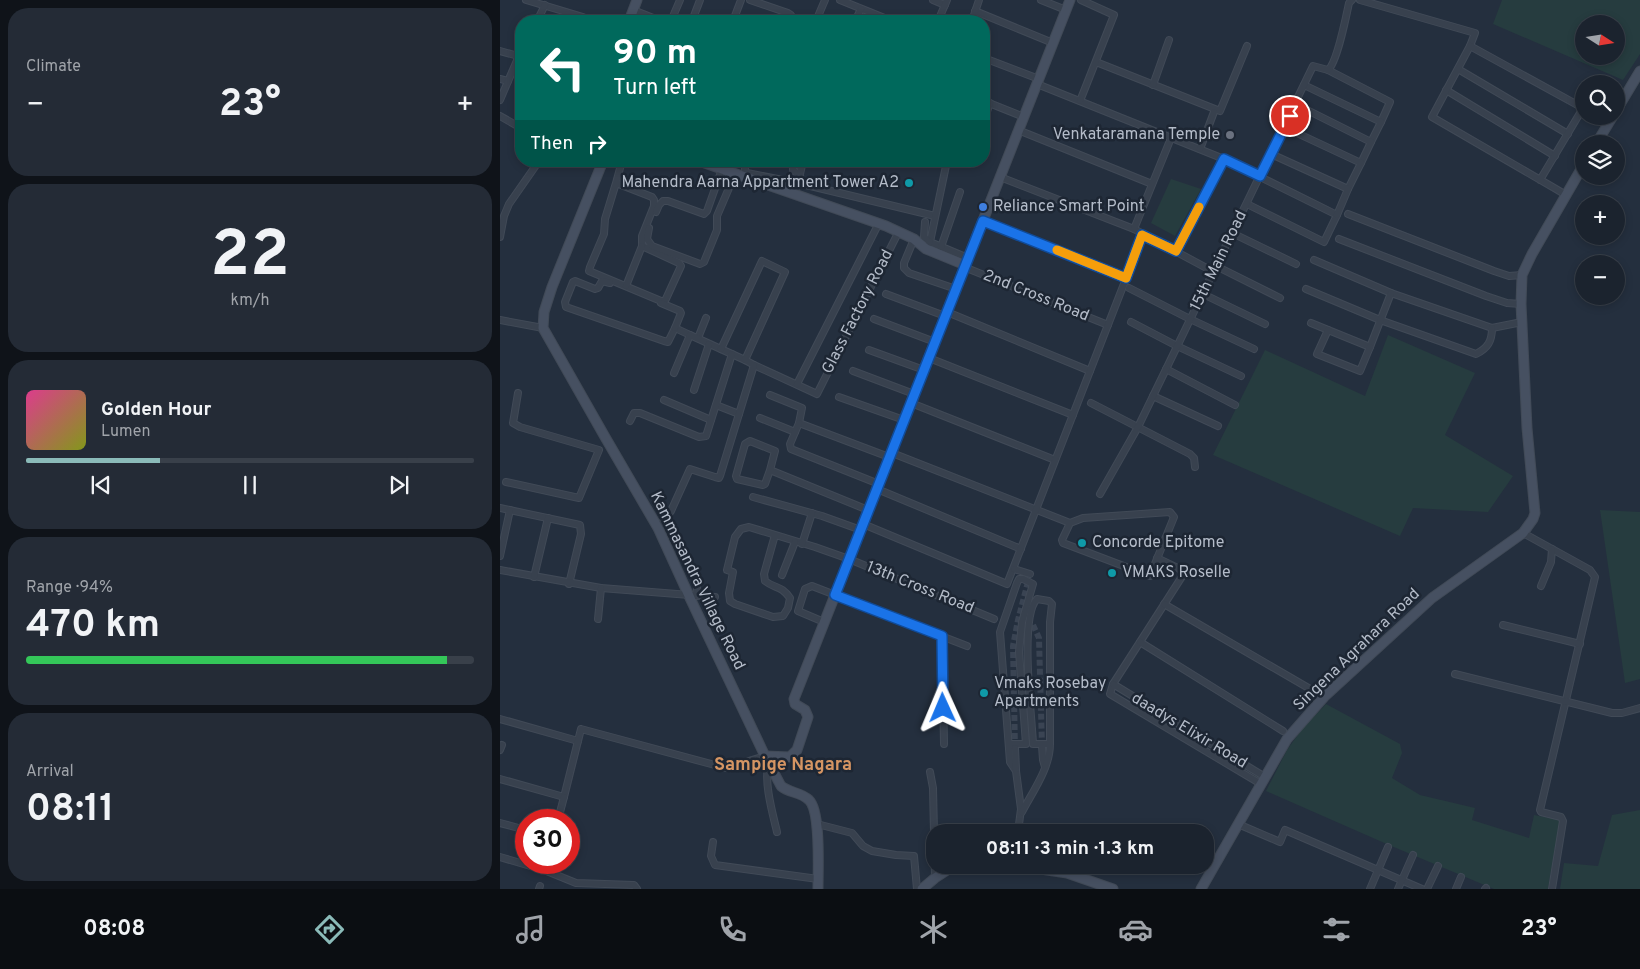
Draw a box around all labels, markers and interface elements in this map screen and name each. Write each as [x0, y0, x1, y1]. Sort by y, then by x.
north arrow [1575, 15, 1625, 65]
map controls [1575, 15, 1625, 305]
text: 90 m [613, 32, 697, 76]
icon: left [530, 35, 595, 100]
text: Climate [26, 57, 81, 77]
text: Turn left [613, 75, 696, 102]
button: search [1575, 75, 1625, 125]
text: 23° [219, 81, 281, 130]
text: − [26, 88, 44, 124]
text: + [456, 88, 474, 124]
pin [1269, 95, 1311, 137]
icon: arrive [1276, 102, 1304, 130]
place label: Venkataramana Temple [1053, 125, 1220, 145]
marker: Venkataramana Temple [1224, 129, 1236, 141]
icon: right [583, 130, 611, 158]
text: Then [530, 132, 573, 156]
button: layers [1575, 135, 1625, 185]
place label: Mahendra Aarna Appartment Tower A2 [622, 173, 899, 193]
marker: Mahendra Aarna Appartment Tower A2 [903, 177, 915, 189]
button: + [1575, 195, 1625, 245]
place label: Reliance Smart Point [993, 197, 1145, 217]
marker: Reliance Smart Point [977, 201, 989, 213]
street label: 15th Main Road [1186, 208, 1252, 314]
text: 22 [210, 217, 290, 299]
street label: Glass Factory Road [818, 246, 898, 378]
button: − [1575, 255, 1625, 305]
street label: 2nd Cross Road [980, 266, 1092, 326]
text: km/h [231, 291, 269, 311]
text: Golden Hour [101, 398, 212, 422]
text: Lumen [101, 422, 151, 442]
icon: previous [87, 471, 115, 499]
icon: pause [236, 471, 264, 499]
icon: next [385, 471, 413, 499]
street label: Kammasandra Village Road [645, 488, 749, 674]
place label: Concorde Epitome [1092, 533, 1224, 553]
marker: Concorde Epitome [1076, 537, 1088, 549]
street label: 13th Cross Road [863, 557, 977, 619]
place label: VMAKS Roselle [1122, 563, 1231, 583]
marker: VMAKS Roselle [1106, 567, 1118, 579]
text: Range · 94% [26, 578, 113, 598]
street label: Singena Agrahara Road [1290, 584, 1424, 716]
text: 470 km [26, 602, 160, 651]
place label: Vmaks Rosebay Apartments [994, 674, 1106, 712]
position arrow [916, 681, 968, 733]
marker: Vmaks Rosebay Apartments [978, 687, 990, 699]
street label: daadys Elixir Road [1127, 689, 1251, 773]
district label: Sampige Nagara [714, 754, 852, 777]
text: Arrival [26, 762, 74, 782]
text: 08:11 [26, 786, 115, 835]
speed limit sign: 30 [515, 809, 580, 874]
text: 08:11 · 3 min · 1.3 km [986, 837, 1154, 861]
icon: directions [312, 912, 347, 947]
icon: music [513, 912, 548, 947]
icon: phone [715, 912, 750, 947]
icon: climate [916, 912, 951, 947]
icon: car [1118, 912, 1153, 947]
icon: filters [1319, 912, 1354, 947]
text: 08:08 [83, 916, 145, 943]
text: 23° [1521, 916, 1557, 943]

